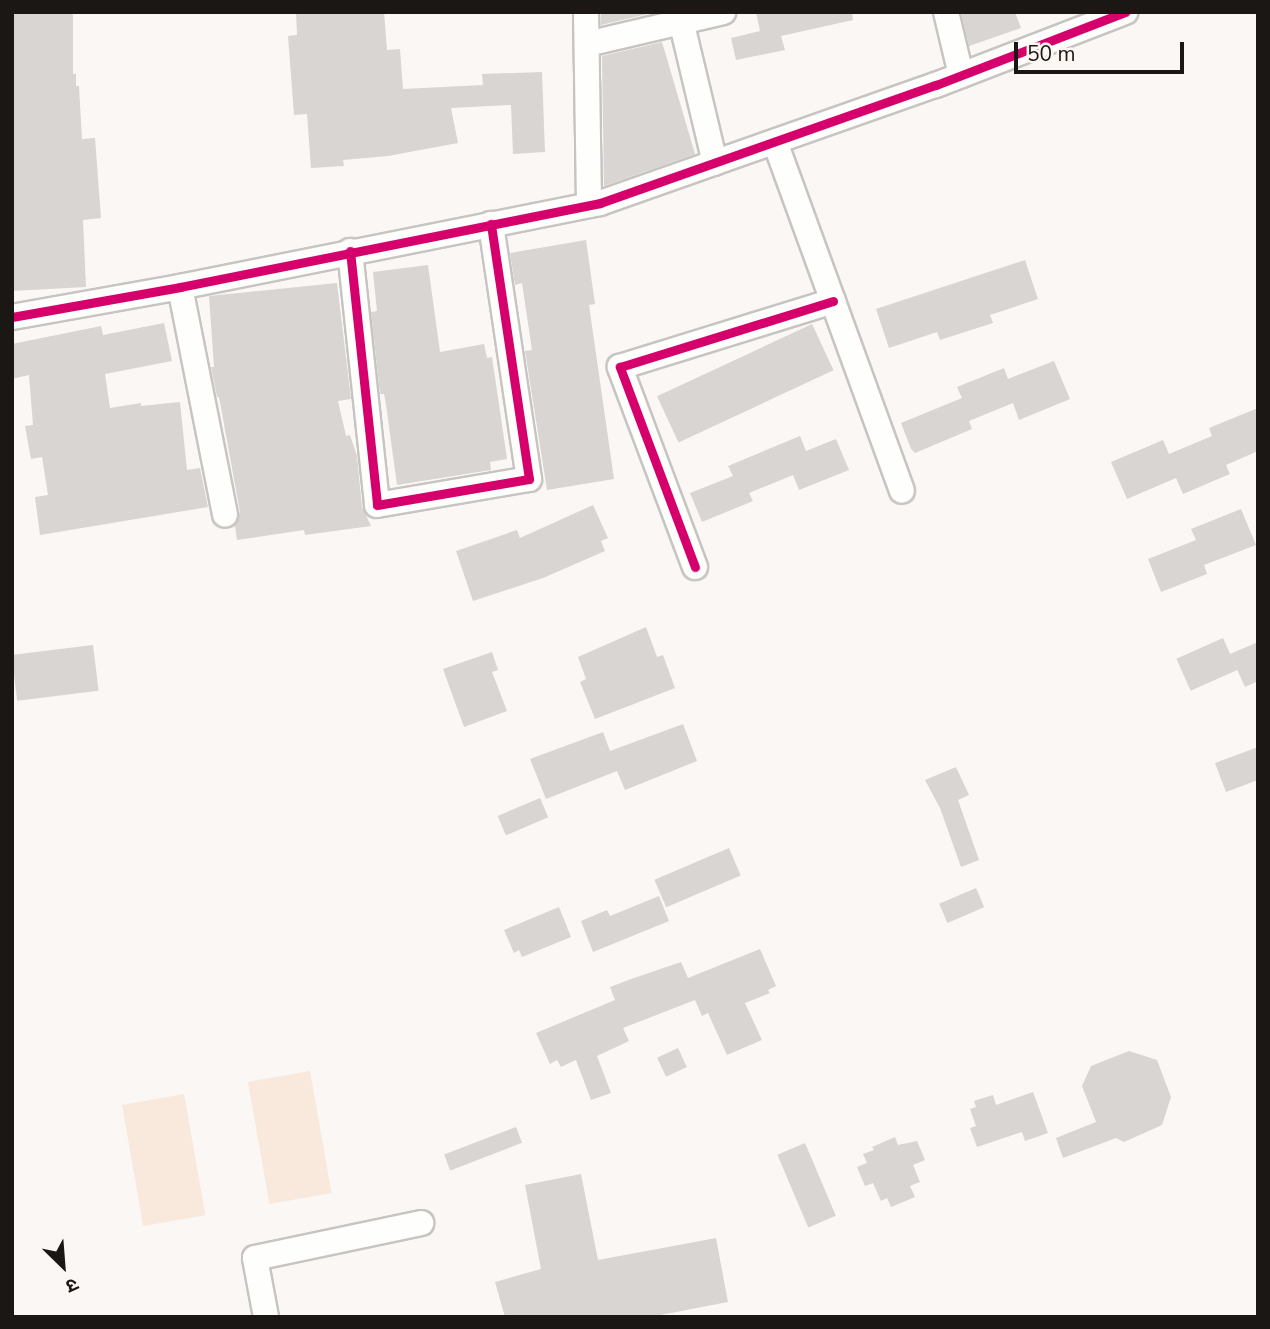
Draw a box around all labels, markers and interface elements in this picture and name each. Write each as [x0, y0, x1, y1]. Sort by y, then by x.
scale bar [1018, 28, 1188, 72]
text: 50 m [1027, 40, 1076, 68]
north arrow [28, 1231, 98, 1301]
text: उ [61, 1271, 82, 1299]

